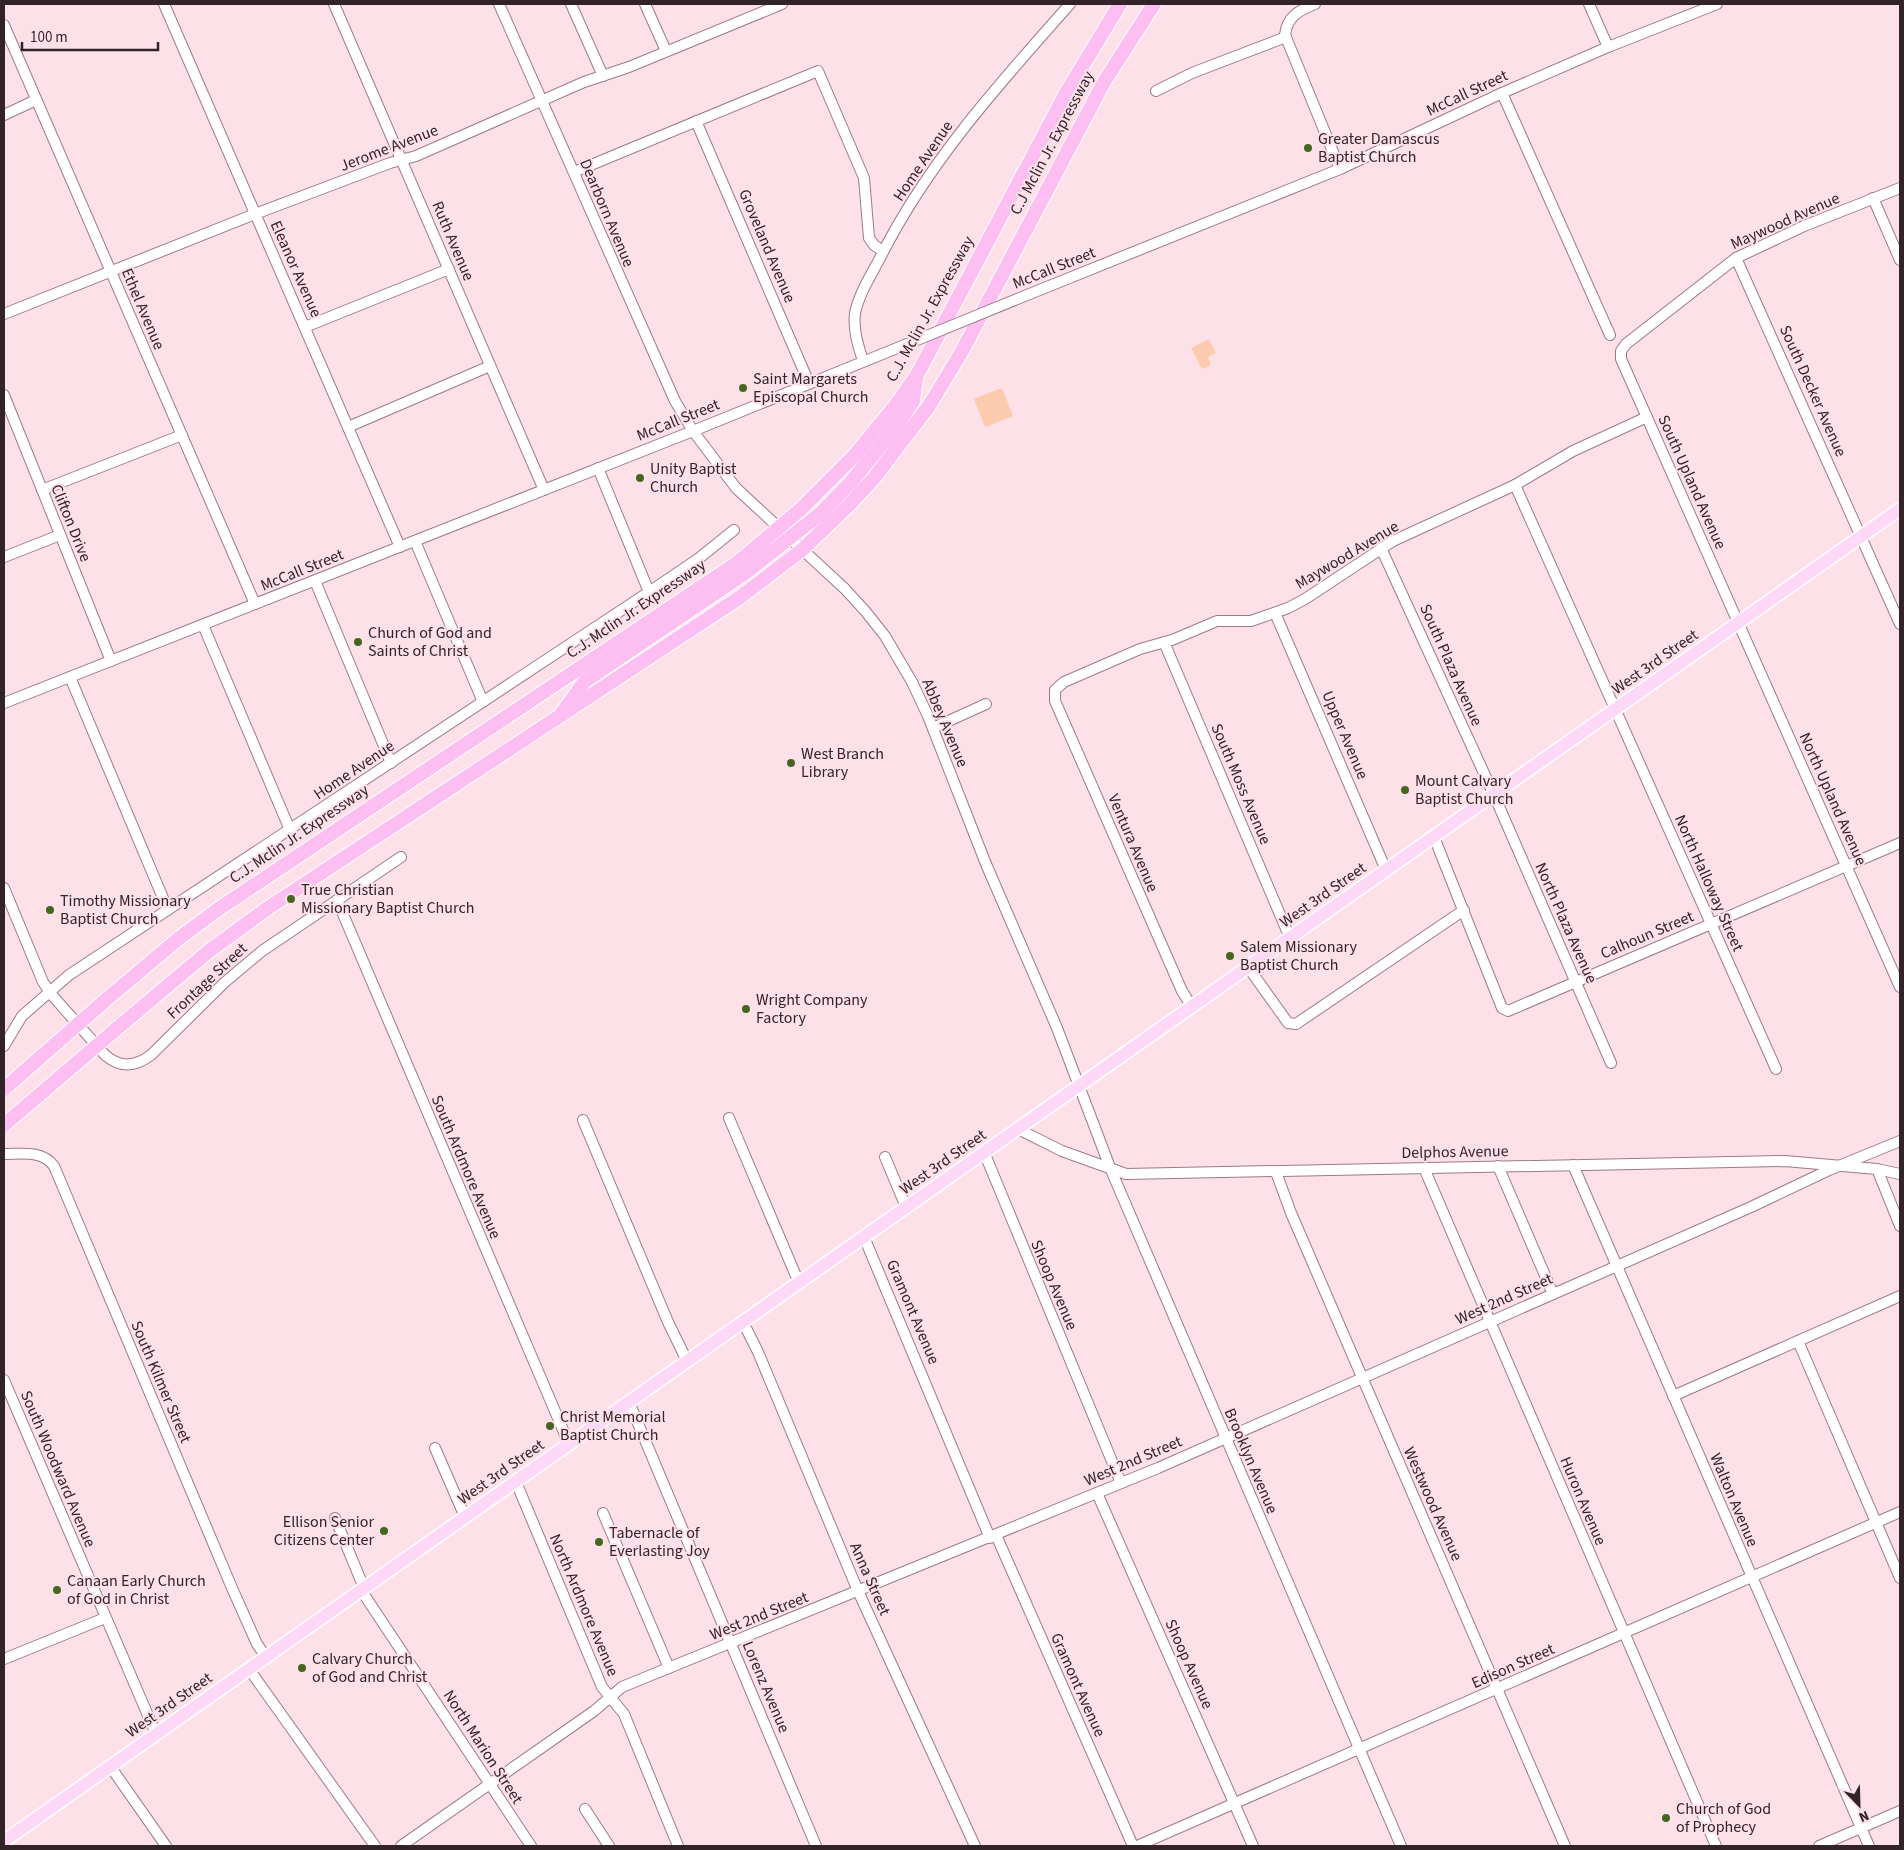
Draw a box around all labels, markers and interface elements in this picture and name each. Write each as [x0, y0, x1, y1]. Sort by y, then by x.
scale bar [22, 20, 159, 52]
text: 100 m [30, 27, 68, 48]
street label: McCall Street [1423, 64, 1512, 121]
street label: C.J Mclin Jr. Expressway [1005, 67, 1100, 219]
street label: Home Avenue [888, 116, 958, 206]
street label: Jerome Avenue [337, 119, 441, 177]
place label: Greater Damascus Baptist Church [1318, 128, 1440, 168]
marker: Greater Damascus Baptist Church [1302, 142, 1314, 154]
street label: Dearborn Avenue [574, 156, 640, 271]
street label: Groveland Avenue [733, 186, 801, 306]
street label: Maywood Avenue [1727, 187, 1843, 255]
street label: Ruth Avenue [426, 198, 480, 284]
street label: Eleanor Avenue [265, 217, 327, 321]
street label: C.J. Mclin Jr. Expressway [881, 232, 980, 386]
street label: McCall Street [1009, 241, 1099, 295]
street label: Ethel Avenue [116, 265, 170, 353]
street label: South Decker Avenue [1774, 322, 1852, 460]
place label: Saint Margarets Episcopal Church [753, 368, 869, 408]
marker: Saint Margarets Episcopal Church [737, 382, 749, 394]
street label: McCall Street [633, 393, 723, 447]
street label: South Upland Avenue [1653, 411, 1732, 553]
place label: Unity Baptist Church [650, 458, 737, 498]
marker: Unity Baptist Church [634, 472, 646, 484]
street label: Clifton Drive [45, 481, 97, 565]
street label: Maywood Avenue [1291, 515, 1403, 595]
street label: McCall Street [257, 543, 347, 597]
street label: C.J. Mclin Jr. Expressway [562, 554, 710, 664]
street label: South Plaza Avenue [1414, 600, 1488, 730]
place label: Church of God and Saints of Christ [368, 622, 492, 662]
street label: West 3rd Street [1607, 624, 1703, 700]
marker: Church of God and Saints of Christ [352, 636, 364, 648]
street label: Abbey Avenue [916, 675, 974, 771]
street label: Upper Avenue [1316, 687, 1374, 783]
street label: South Moss Avenue [1206, 720, 1276, 848]
street label: North Upland Avenue [1794, 729, 1872, 869]
street label: Home Avenue [309, 735, 399, 805]
place label: West Branch Library [801, 743, 884, 783]
marker: West Branch Library [785, 757, 797, 769]
place label: Mount Calvary Baptist Church [1415, 770, 1513, 810]
street label: C.J. Mclin Jr. Expressway [225, 779, 373, 889]
marker: Mount Calvary Baptist Church [1399, 784, 1411, 796]
street label: Ventura Avenue [1102, 791, 1164, 895]
street label: North Halloway Street [1669, 811, 1749, 955]
street label: West 3rd Street [1275, 857, 1371, 933]
street label: North Plaza Avenue [1529, 859, 1603, 987]
place label: True Christian Missionary Baptist Church [301, 879, 474, 919]
place label: Timothy Missionary Baptist Church [60, 890, 191, 930]
marker: True Christian Missionary Baptist Church [285, 893, 297, 905]
marker: Timothy Missionary Baptist Church [44, 904, 56, 916]
street label: Calhoun Street [1597, 905, 1698, 965]
place label: Salem Missionary Baptist Church [1240, 936, 1357, 976]
street label: Frontage Street [162, 938, 252, 1024]
marker: Salem Missionary Baptist Church [1224, 950, 1236, 962]
place label: Wright Company Factory [756, 989, 868, 1029]
marker: Wright Company Factory [740, 1003, 752, 1015]
street label: South Ardmore Avenue [426, 1092, 506, 1242]
street label: West 3rd Street [895, 1124, 991, 1200]
street label: Delphos Avenue [1401, 1140, 1509, 1164]
street label: Shoop Avenue [1025, 1237, 1083, 1334]
street label: Gramont Avenue [881, 1256, 945, 1368]
street label: West 2nd Street [1452, 1267, 1557, 1330]
street label: South Kilmer Street [125, 1318, 197, 1447]
street label: South Woodward Avenue [15, 1387, 101, 1551]
street label: Brooklyn Avenue [1219, 1405, 1283, 1517]
place label: Christ Memorial Baptist Church [560, 1406, 665, 1446]
marker: Christ Memorial Baptist Church [544, 1420, 556, 1432]
street label: West 2nd Street [1081, 1430, 1186, 1492]
street label: West 3rd Street [453, 1434, 549, 1510]
street label: Westwood Avenue [1398, 1444, 1468, 1564]
street label: Walton Avenue [1704, 1450, 1764, 1550]
street label: Huron Avenue [1554, 1453, 1612, 1549]
place label: Ellison Senior Citizens Center [274, 1511, 374, 1551]
place label: Tabernacle of Everlasting Joy [609, 1522, 710, 1562]
marker: Ellison Senior Citizens Center [378, 1525, 390, 1537]
street label: North Ardmore Avenue [544, 1530, 624, 1680]
marker: Tabernacle of Everlasting Joy [593, 1536, 605, 1548]
street label: Anna Street [844, 1539, 896, 1619]
place label: Canaan Early Church of God in Christ [67, 1570, 206, 1610]
marker: Canaan Early Church of God in Christ [51, 1584, 63, 1596]
street label: West 2nd Street [706, 1586, 812, 1646]
street label: Shoop Avenue [1159, 1616, 1219, 1712]
street label: Gramont Avenue [1045, 1629, 1111, 1741]
street label: Lorenz Avenue [737, 1638, 795, 1736]
street label: Edison Street [1468, 1638, 1558, 1694]
place label: Calvary Church of God and Christ [312, 1648, 428, 1688]
marker: Calvary Church of God and Christ [296, 1662, 308, 1674]
street label: West 3rd Street [121, 1667, 217, 1743]
street label: North Marion Street [438, 1686, 528, 1809]
north arrow [1834, 1780, 1884, 1830]
place label: Church of God of Prophecy [1676, 1798, 1771, 1838]
text: N [1855, 1805, 1872, 1827]
marker: Church of God of Prophecy [1660, 1812, 1672, 1824]

